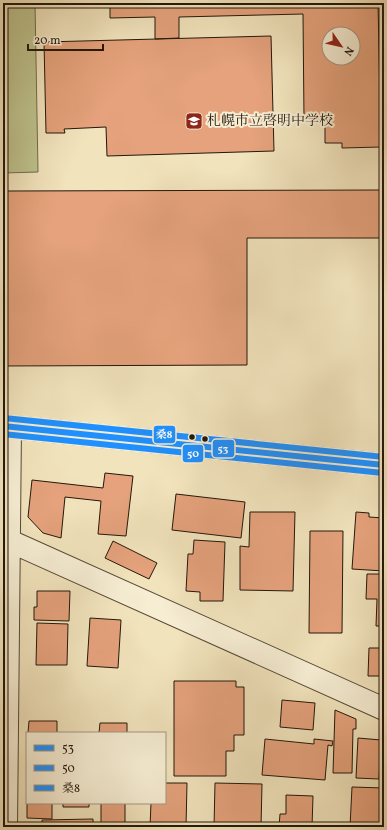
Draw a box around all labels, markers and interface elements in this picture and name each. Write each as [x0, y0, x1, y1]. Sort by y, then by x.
scale bar [28, 26, 103, 52]
north arrow [321, 26, 361, 66]
text: 20 m [34, 33, 61, 49]
text: N [340, 43, 357, 58]
school or university icon: 札幌市立啓明中学校 [184, 111, 204, 131]
place label: 札幌市立啓明中学校 [207, 112, 333, 131]
line badge: 桑8 [153, 425, 176, 444]
text: 桑8 [156, 428, 173, 443]
unlabelled marker [187, 432, 197, 442]
unlabelled marker [200, 434, 210, 444]
line badge: 53 [212, 439, 235, 458]
text: 53 [218, 442, 229, 457]
line badge: 50 [182, 444, 204, 463]
text: 50 [187, 447, 199, 462]
legend [26, 732, 166, 804]
text: 53 [62, 741, 74, 757]
text: 50 [62, 761, 75, 777]
text: 桑8 [62, 781, 80, 797]

